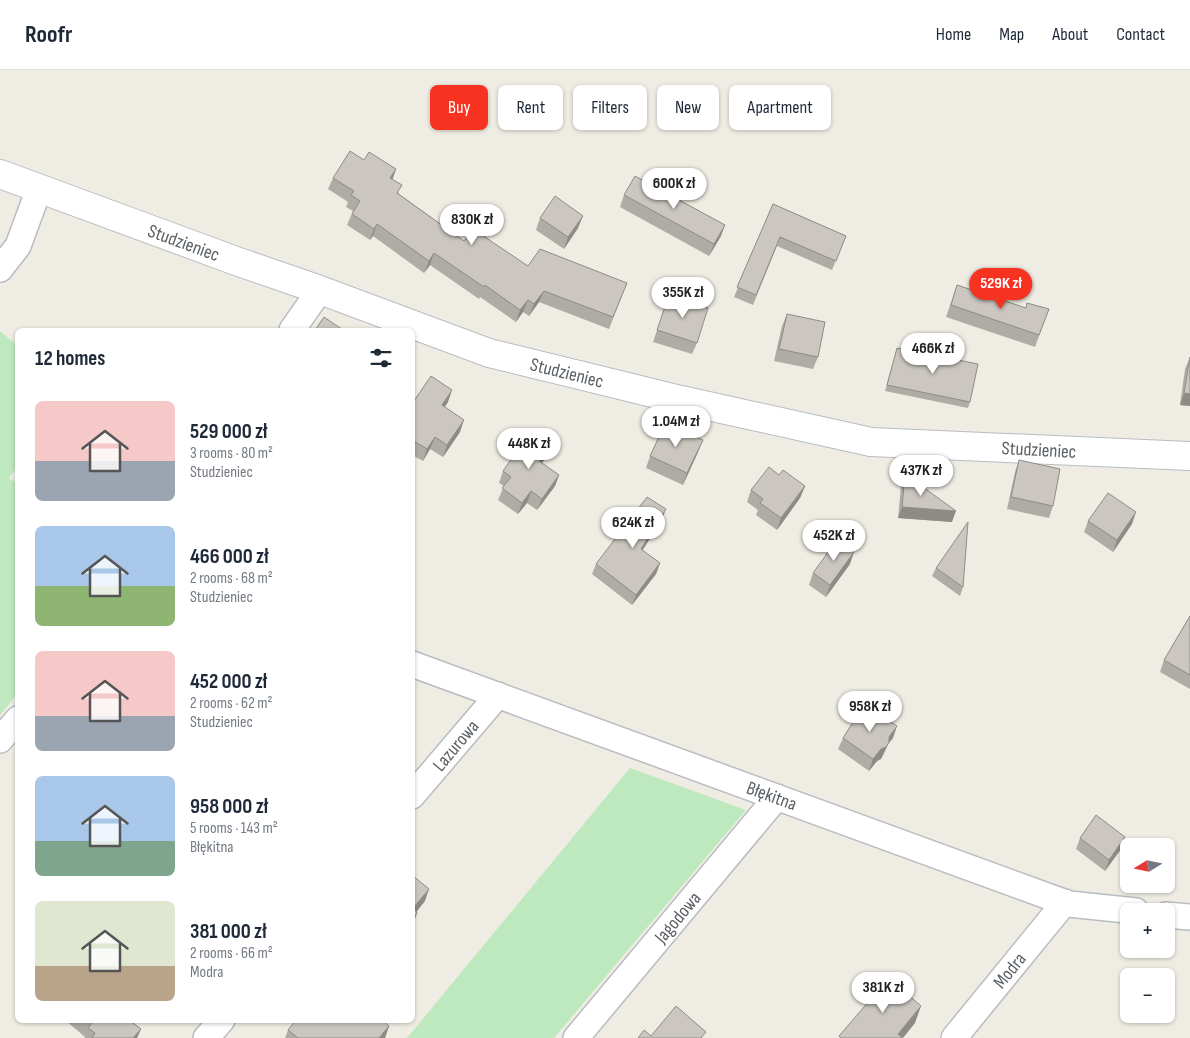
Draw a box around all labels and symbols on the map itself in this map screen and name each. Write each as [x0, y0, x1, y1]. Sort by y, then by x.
pin: 600K zł [628, 168, 720, 210]
pin: 830K zł [426, 204, 518, 246]
street label: Studzieniec [144, 220, 223, 267]
pin: 529K zł [955, 268, 1047, 310]
pin: 355K zł [637, 276, 729, 319]
pin: 466K zł [887, 332, 979, 375]
street label: Studzieniec [528, 353, 606, 394]
pin: 1.04M zł [624, 406, 728, 448]
pin: 448K zł [483, 428, 575, 470]
street label: Studzieniec [1001, 437, 1077, 464]
pin: 437K zł [875, 454, 967, 497]
pin: 624K zł [587, 506, 679, 549]
pin: 452K zł [788, 520, 880, 562]
pin: 958K zł [824, 690, 916, 733]
street label: Lazurowa [428, 716, 484, 776]
street label: Błękitna [743, 777, 800, 816]
north arrow [1120, 838, 1175, 892]
street label: Jagodowa [649, 888, 706, 949]
street label: Modra [989, 948, 1032, 994]
pin: 381K zł [837, 972, 929, 1014]

